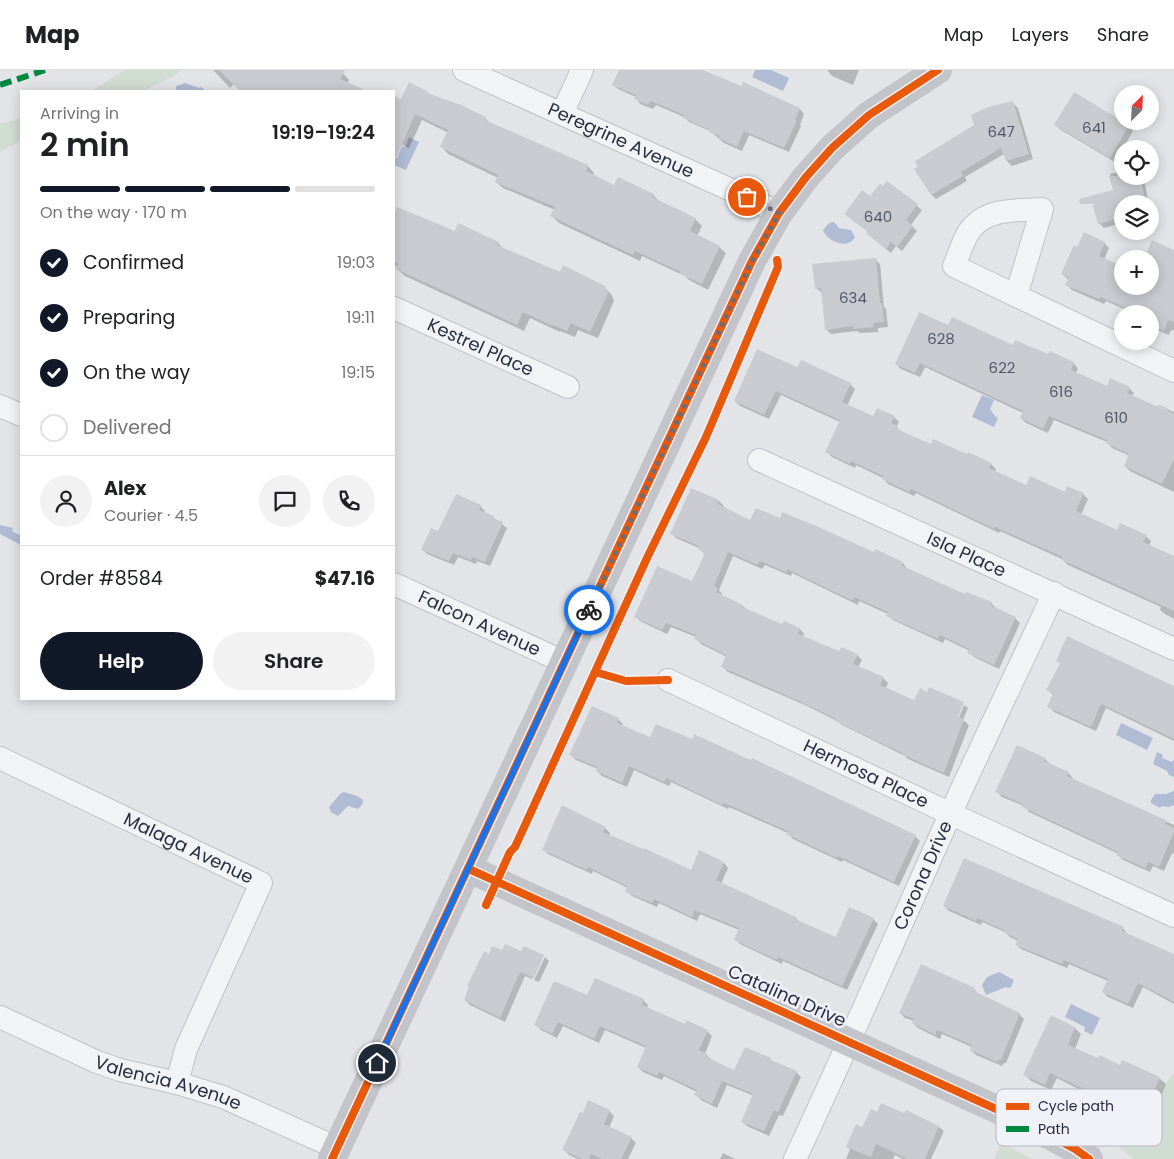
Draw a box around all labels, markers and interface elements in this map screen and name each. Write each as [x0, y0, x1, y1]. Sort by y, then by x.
text: Map [25, 18, 80, 51]
text: Map [944, 22, 984, 47]
text: Layers [1012, 22, 1069, 47]
text: Share [1097, 22, 1149, 47]
north arrow [1114, 85, 1159, 130]
map controls [1114, 85, 1159, 350]
street label: Peregrine Avenue [544, 96, 698, 184]
text: Arriving in [40, 102, 119, 125]
house number: 641 [1082, 117, 1106, 138]
text: 19:19–19:24 [272, 119, 375, 146]
house number: 647 [987, 121, 1015, 142]
text: 2 min [40, 122, 130, 167]
button: locate [1114, 140, 1159, 185]
pin [726, 176, 768, 218]
icon: bag [733, 183, 761, 211]
button: layers [1114, 195, 1159, 240]
text: On the way · 170 m [40, 201, 187, 224]
house number: 640 [864, 206, 892, 227]
icon: check [40, 249, 68, 277]
text: Confirmed [83, 249, 184, 276]
button: + [1114, 250, 1159, 295]
text: 19:03 [337, 251, 375, 274]
house number: 634 [839, 287, 867, 308]
icon: check [40, 304, 68, 332]
text: Preparing [83, 304, 175, 331]
button: − [1114, 305, 1159, 350]
text: 19:11 [346, 306, 375, 329]
street label: Kestrel Place [424, 312, 538, 382]
house number: 628 [927, 328, 955, 349]
house number: 622 [989, 357, 1015, 378]
icon: check [40, 359, 68, 387]
text: On the way [83, 359, 190, 386]
text: 19:15 [341, 361, 375, 384]
house number: 616 [1049, 381, 1073, 402]
house number: 610 [1104, 407, 1128, 428]
text: Delivered [83, 414, 172, 441]
button: person [40, 475, 92, 527]
text: Alex [104, 475, 146, 502]
button: chat [259, 475, 311, 527]
button: phone [323, 475, 375, 527]
text: Courier · 4.5 [104, 504, 198, 527]
street label: Isla Place [923, 525, 1010, 583]
text: Order #8584 [40, 565, 163, 592]
text: $47.16 [315, 565, 375, 592]
street label: Falcon Avenue [414, 584, 545, 662]
courier [564, 585, 614, 635]
icon: bike [575, 596, 603, 624]
button: Help [40, 632, 203, 690]
button: Share [213, 632, 375, 690]
street label: Hermosa Place [799, 733, 933, 814]
street label: Malaga Avenue [120, 806, 258, 890]
street label: Corona Drive [887, 817, 958, 934]
street label: Catalina Drive [724, 958, 850, 1033]
pin [356, 1042, 398, 1084]
street label: Valencia Avenue [91, 1049, 246, 1116]
icon: home [363, 1049, 391, 1077]
legend [996, 1089, 1162, 1146]
text: Cycle path [1038, 1096, 1114, 1116]
text: Path [1038, 1119, 1070, 1139]

